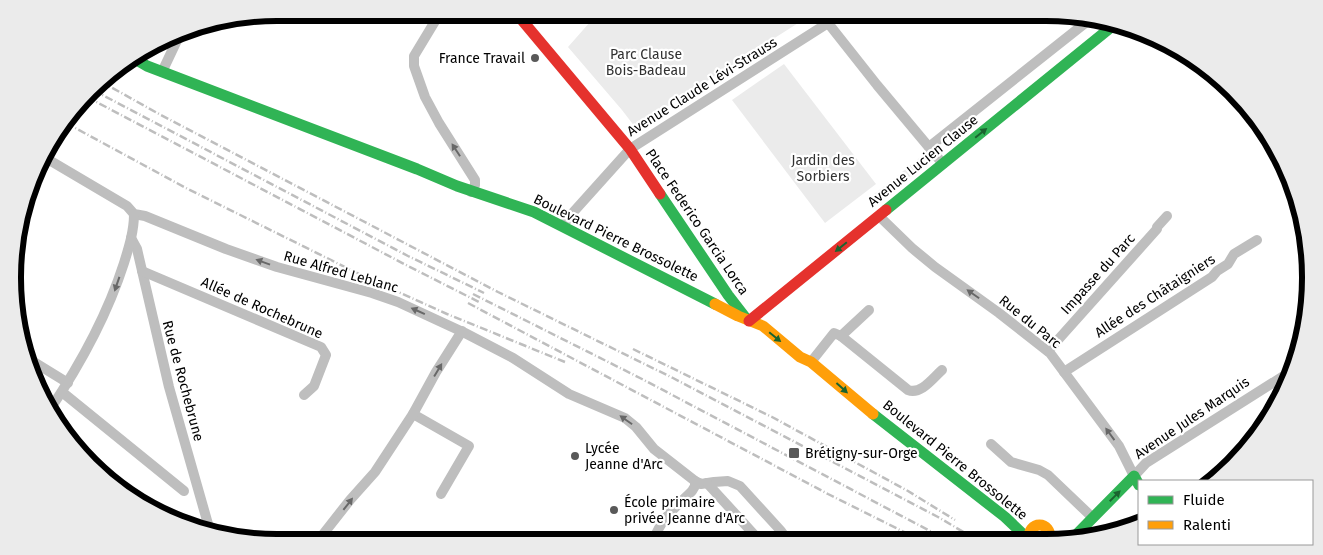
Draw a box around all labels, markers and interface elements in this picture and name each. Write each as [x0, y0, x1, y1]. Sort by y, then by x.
street label: Avenue Claude Lévi-Strauss [624, 33, 781, 140]
park label: Parc Clause Bois-Badeau [606, 46, 686, 79]
place label: France Travail [439, 50, 525, 67]
marker: France Travail [529, 52, 541, 64]
street label: Avenue Lucien Clause [864, 111, 982, 211]
one-way arrow [974, 128, 987, 139]
one-way arrow [451, 143, 461, 156]
street label: Place Federico Garcia Lorca [642, 146, 752, 298]
park label: Jardin des Sorbiers [791, 152, 855, 185]
street label: Boulevard Pierre Brossolette [531, 191, 701, 285]
street label: Impasse du Parc [1057, 230, 1139, 318]
one-way arrow [834, 241, 847, 252]
street label: Rue Alfred Leblanc [282, 247, 401, 297]
street label: Allée des Châtaigniers [1092, 250, 1219, 341]
one-way arrow [256, 258, 271, 265]
street label: Allée de Rochebrune [198, 273, 326, 343]
one-way arrow [113, 277, 120, 292]
one-way arrow [966, 289, 980, 299]
street label: Rue du Parc [996, 292, 1065, 352]
one-way arrow [411, 307, 425, 315]
street label: Rue de Rochebrune [159, 319, 207, 443]
one-way arrow [768, 332, 781, 343]
one-way arrow [433, 363, 442, 376]
street label: Avenue Jules Marquis [1131, 373, 1253, 463]
one-way arrow [835, 382, 847, 394]
street label: Boulevard Pierre Brossolette [879, 396, 1031, 524]
one-way arrow [620, 415, 633, 425]
one-way arrow [1105, 427, 1115, 441]
place label: Lycée Jeanne d'Arc [585, 440, 663, 473]
place label: Brétigny-sur-Orge [805, 445, 918, 462]
marker: Brétigny-sur-Orge [787, 446, 801, 460]
marker: Lycée Jeanne d'Arc [569, 450, 581, 462]
legend [1138, 480, 1313, 545]
one-way arrow [1109, 490, 1121, 502]
text: Fluide [1183, 491, 1225, 509]
place label: École primaire privée Jeanne d'Arc [624, 493, 746, 527]
one-way arrow [342, 498, 353, 511]
marker: École primaire privée Jeanne d'Arc [608, 504, 620, 516]
text: Ralenti [1183, 516, 1231, 534]

